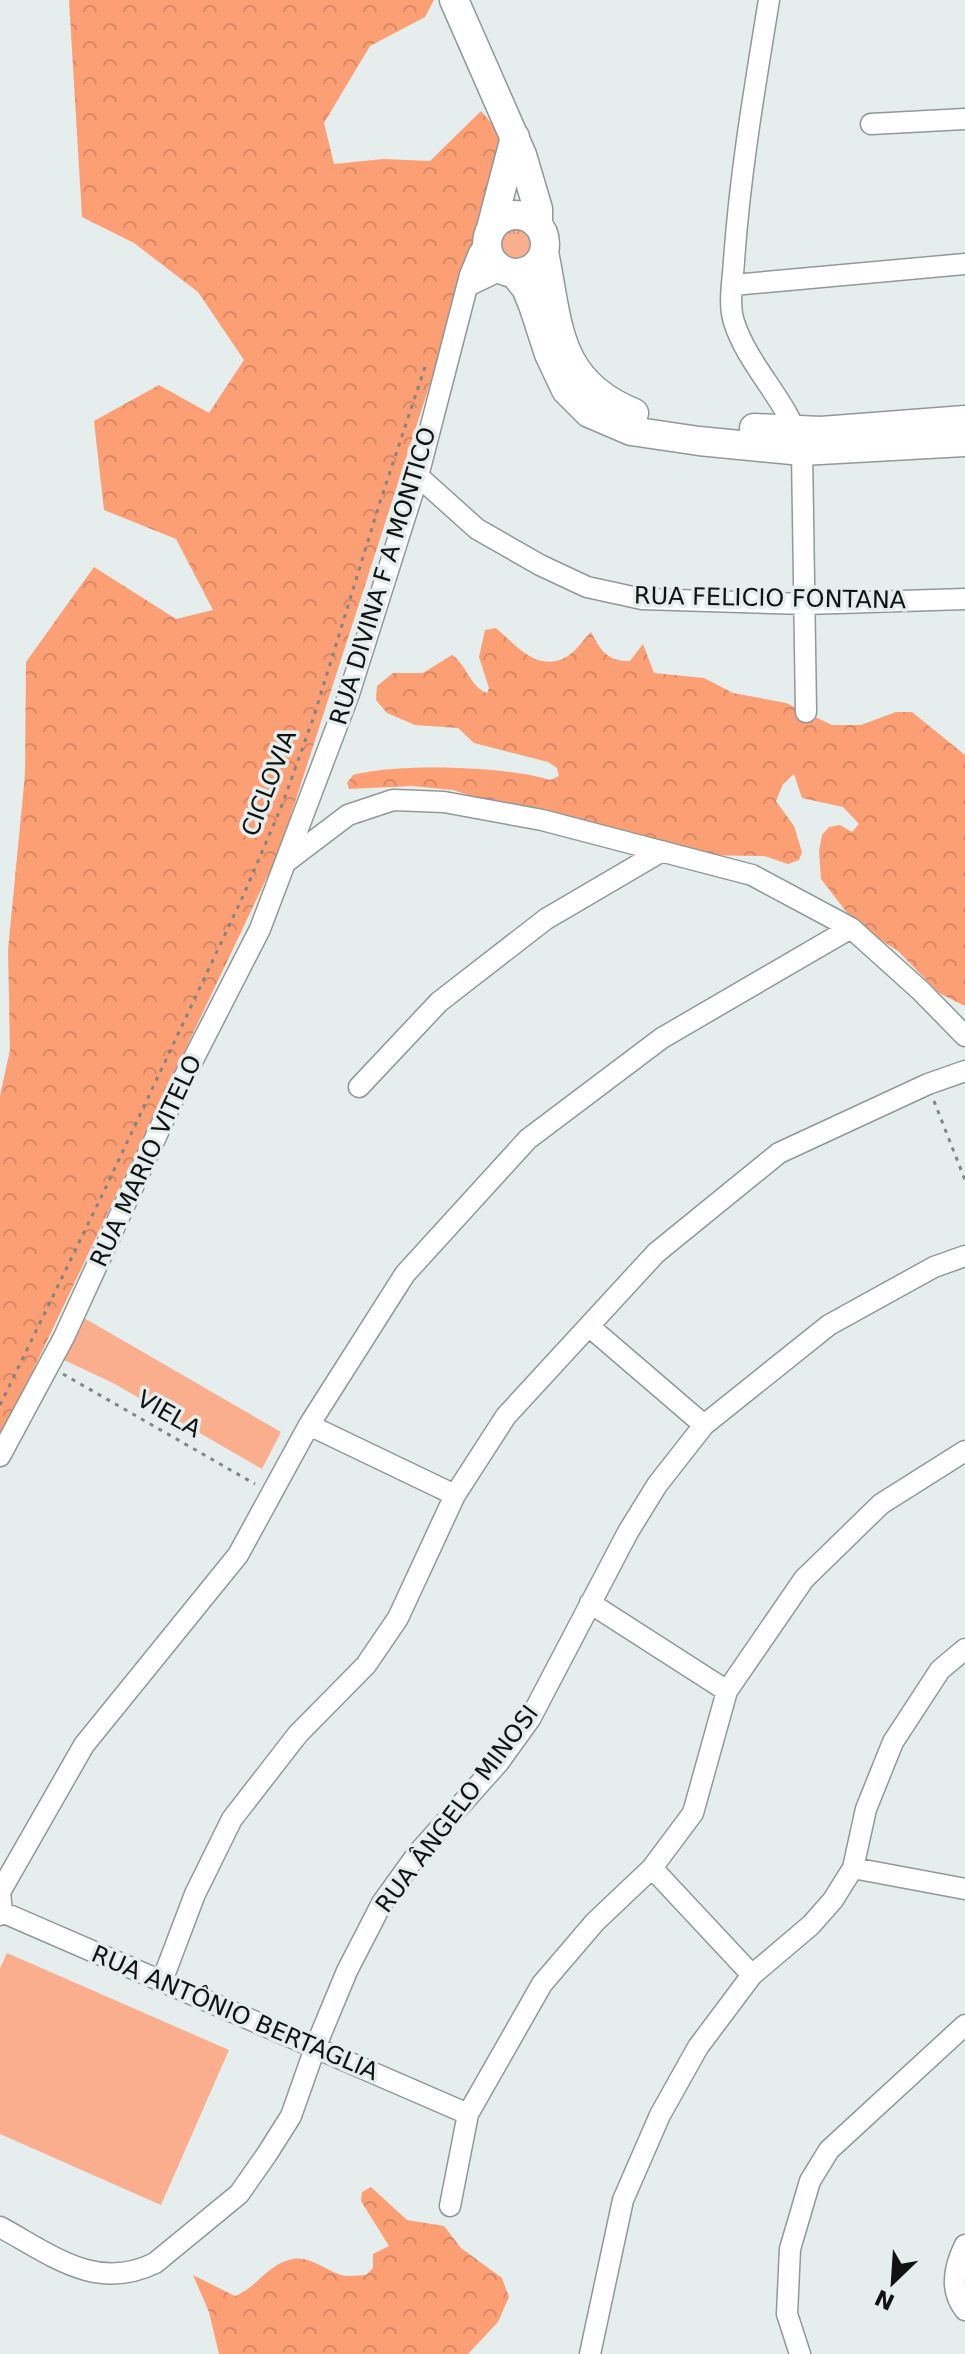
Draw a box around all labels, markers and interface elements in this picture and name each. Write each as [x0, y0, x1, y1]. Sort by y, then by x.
street label: RUA DIVINA F A MONTICO [324, 424, 442, 728]
street label: RUA FELICIO FONTANA [634, 582, 907, 614]
street label: CICLOVIA [236, 725, 302, 840]
street label: RUA MARIO VITELO [85, 1051, 207, 1271]
street label: VIELA [132, 1385, 206, 1444]
street label: RUA ÂNGELO MINOSI [369, 1699, 544, 1918]
street label: RUA ANTÔNIO BERTAGLIA [88, 1938, 384, 2086]
north arrow [853, 2242, 933, 2322]
text: N [871, 2284, 898, 2315]

